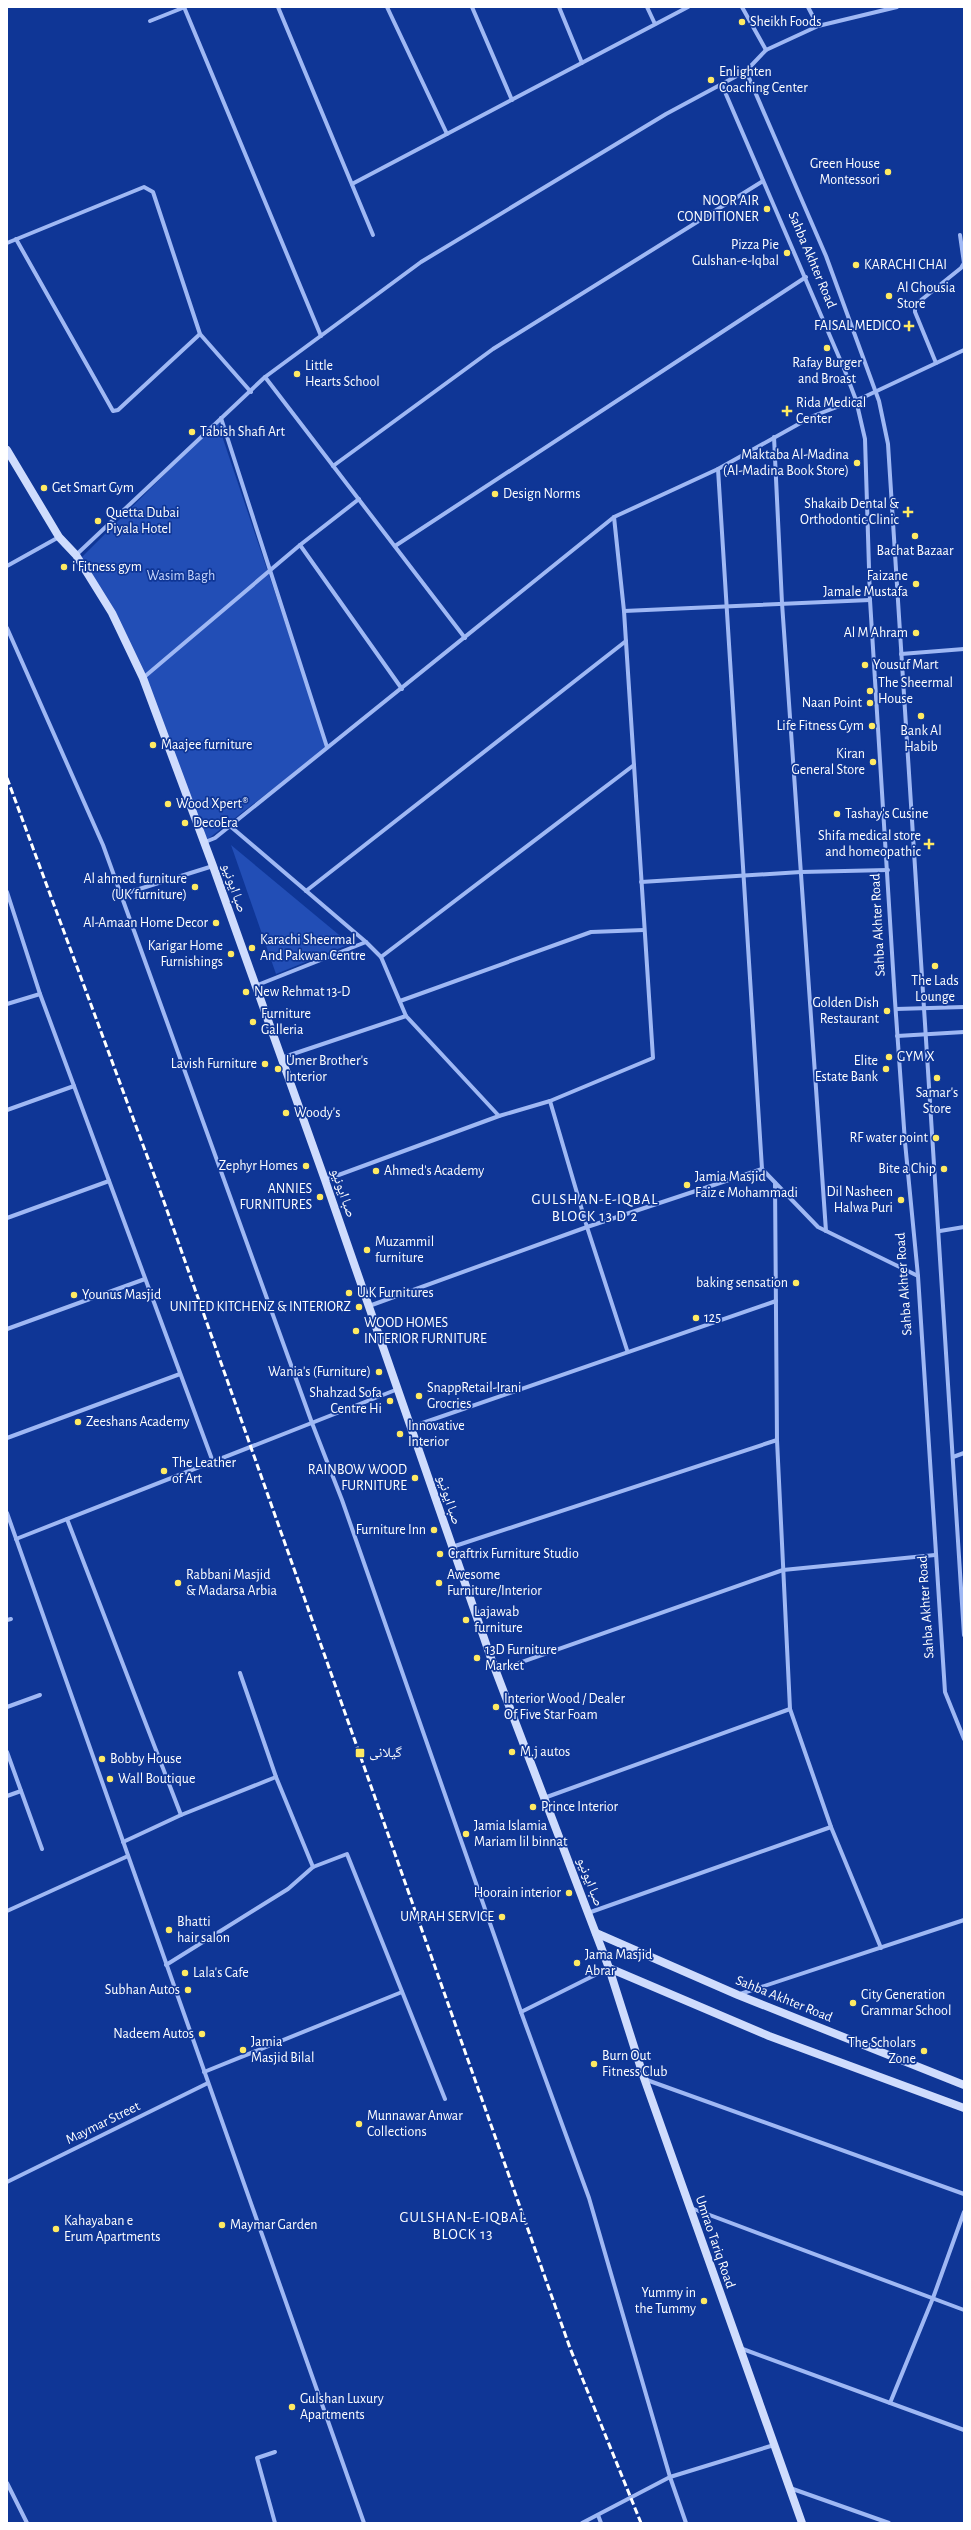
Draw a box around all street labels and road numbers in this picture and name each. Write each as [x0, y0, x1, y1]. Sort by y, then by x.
street label: Sahba Akhter Road [785, 210, 839, 310]
street label: صبا ایونیو [218, 862, 249, 915]
street label: Sahba Akhter Road [868, 873, 888, 977]
street label: صبا ایونیو [327, 1167, 358, 1220]
street label: Sahba Akhter Road [893, 1232, 915, 1336]
street label: صبا ایونیو [433, 1474, 464, 1527]
street label: Sahba Akhter Road [915, 1555, 937, 1659]
street label: صبا ایونیو [573, 1856, 606, 1909]
street label: Sahba Akhter Road [734, 1973, 834, 2025]
street label: Maymar Street [64, 2099, 143, 2147]
street label: Umrao Tariq Road [693, 2194, 737, 2290]

